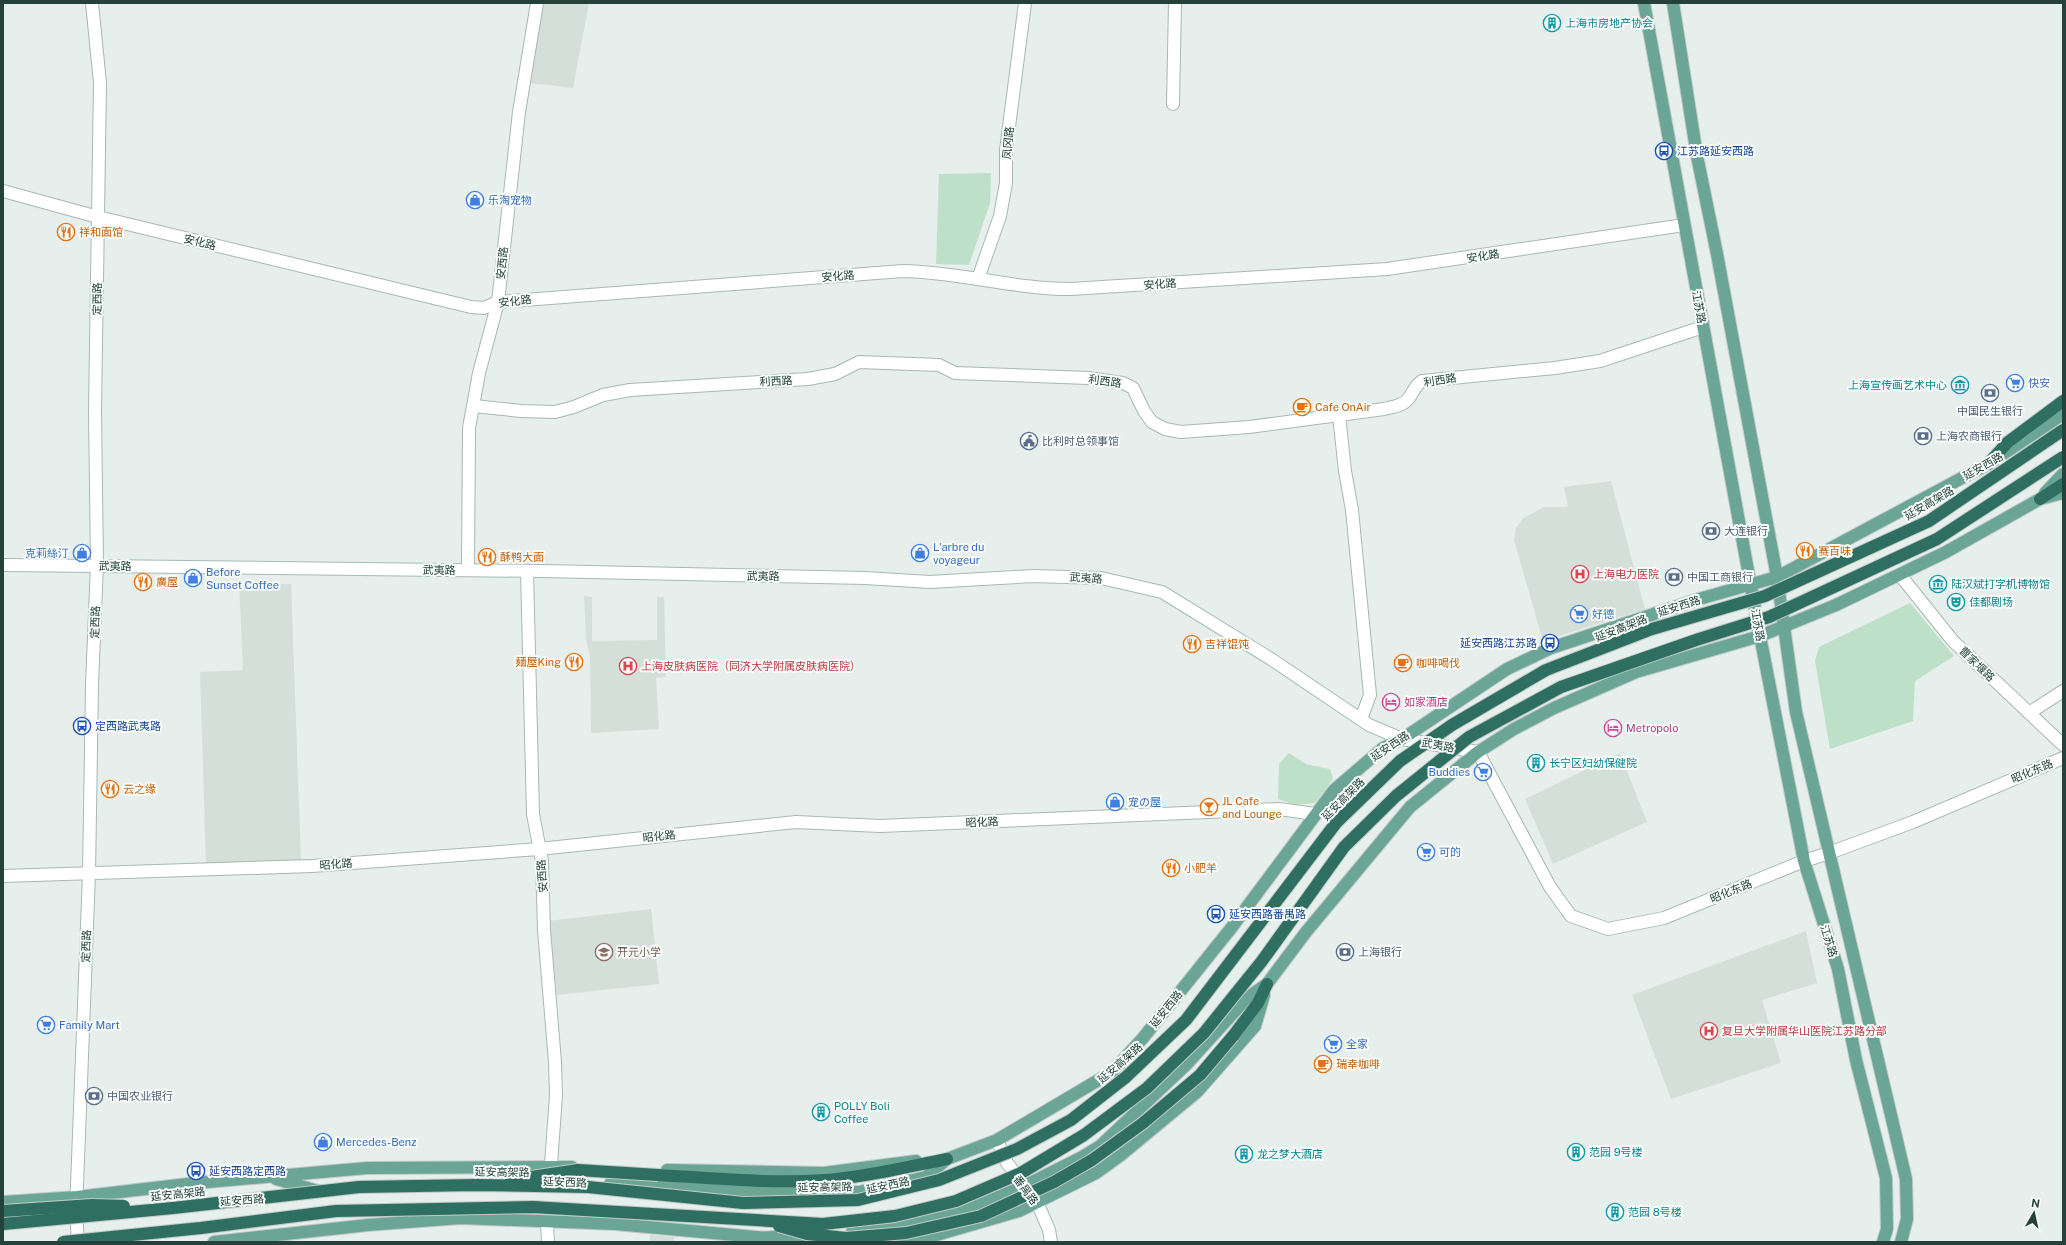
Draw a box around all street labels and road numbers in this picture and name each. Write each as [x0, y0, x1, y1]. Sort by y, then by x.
street label: 凤冈路 [1001, 126, 1015, 160]
street label: 安化路 [183, 232, 217, 252]
street label: 安西路 [494, 246, 510, 280]
street label: 安化路 [1466, 247, 1500, 265]
street label: 安化路 [821, 269, 855, 283]
street label: 安化路 [1143, 277, 1177, 291]
street label: 定西路 [91, 282, 103, 316]
street label: 江苏路 [1690, 290, 1708, 324]
street label: 安化路 [498, 293, 532, 309]
street label: 利西路 [1423, 371, 1457, 389]
street label: 利西路 [1088, 373, 1122, 389]
street label: 利西路 [759, 374, 793, 388]
street label: 延安西路 [1961, 450, 2005, 482]
street label: 延安高架路 [1902, 484, 1956, 522]
street label: 武夷路 [98, 560, 132, 572]
street label: 武夷路 [422, 564, 456, 576]
street label: 武夷路 [746, 570, 780, 582]
street label: 武夷路 [1069, 571, 1103, 585]
street label: 延安西路 [1656, 593, 1702, 619]
street label: 定西路 [88, 605, 102, 639]
street label: 江苏路 [1749, 608, 1767, 642]
street label: 延安高架路 [1593, 613, 1649, 643]
street label: 曹家堰路 [1957, 644, 1997, 684]
street label: 延安西路 [1368, 729, 1412, 763]
street label: 武夷路 [1421, 736, 1455, 754]
street label: 昭化东路 [2009, 757, 2055, 785]
street label: 延安高架路 [1319, 775, 1367, 823]
street label: 昭化路 [965, 815, 999, 829]
street label: 昭化路 [642, 828, 676, 844]
street label: 昭化路 [319, 857, 353, 871]
street label: 安西路 [535, 859, 549, 893]
street label: 昭化东路 [1708, 877, 1754, 905]
street label: 江苏路 [1818, 923, 1840, 959]
street label: 定西路 [79, 929, 93, 963]
street label: 延安西路 [1147, 988, 1185, 1030]
street label: 延安高架路 [1095, 1040, 1145, 1086]
street label: 延安高架路 [474, 1166, 530, 1178]
street label: 番禺路 [1011, 1173, 1041, 1207]
street label: 延安西路 [543, 1175, 587, 1189]
street label: 延安西路 [865, 1175, 911, 1195]
street label: 延安高架路 [797, 1181, 853, 1193]
street label: 延安高架路 [150, 1185, 206, 1203]
street label: 延安西路 [220, 1192, 264, 1208]

